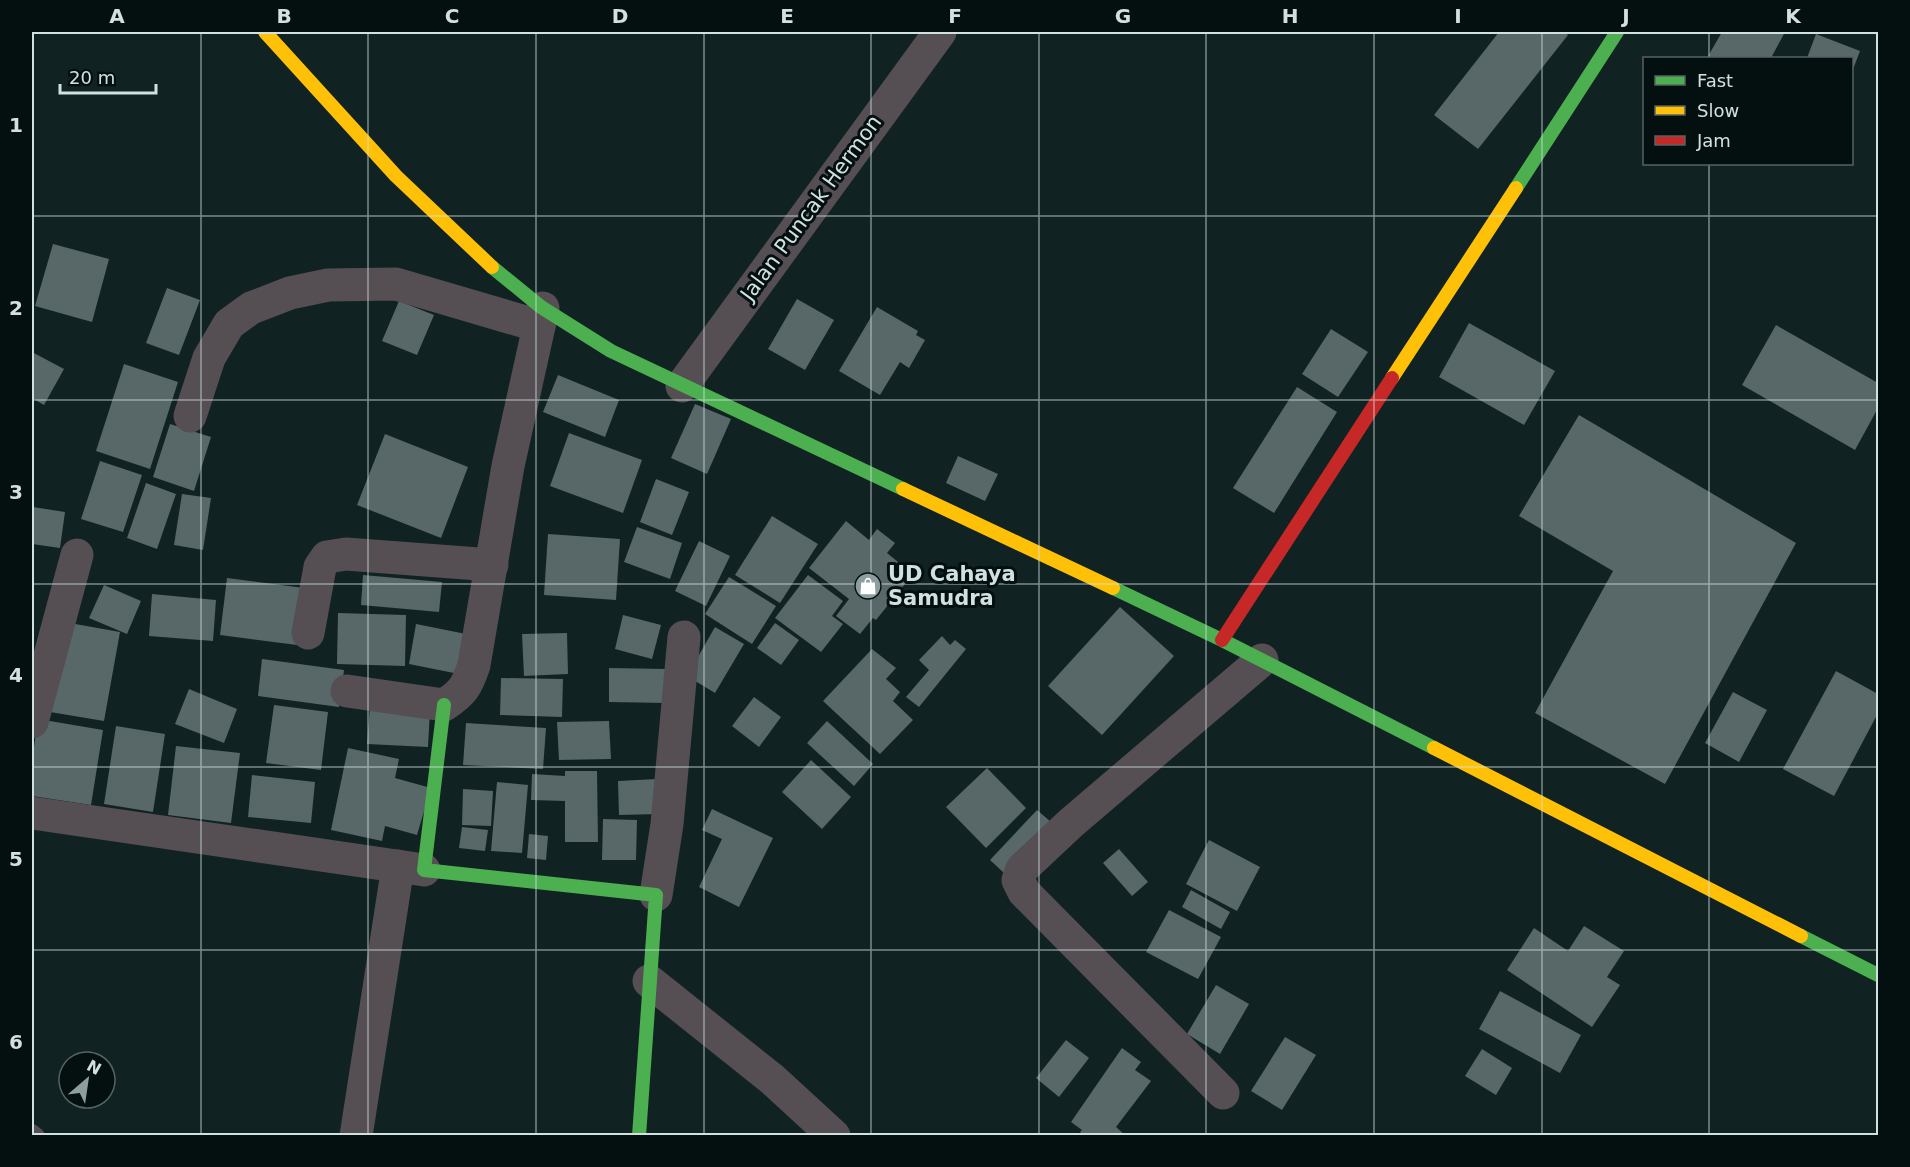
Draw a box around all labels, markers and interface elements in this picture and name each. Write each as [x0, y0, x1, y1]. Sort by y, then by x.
text: A [109, 4, 125, 28]
text: B [276, 4, 292, 28]
text: C [445, 4, 459, 28]
text: D [612, 4, 628, 28]
text: E [780, 4, 794, 28]
text: F [948, 4, 962, 28]
text: G [1115, 4, 1131, 28]
text: H [1282, 4, 1298, 28]
text: I [1454, 4, 1462, 28]
text: J [1620, 4, 1630, 28]
text: K [1785, 4, 1802, 28]
scale bar [60, 57, 156, 95]
legend [1643, 57, 1853, 165]
text: 20 m [69, 67, 115, 88]
text: Fast [1697, 70, 1733, 91]
text: Slow [1697, 100, 1739, 121]
street label: Jalan Puncak Hermon [734, 111, 886, 307]
text: 1 [9, 113, 23, 137]
text: Jam [1696, 130, 1731, 151]
text: 2 [9, 296, 23, 320]
text: 3 [9, 480, 23, 504]
place label: UD Cahaya Samudra [888, 562, 1016, 610]
shop icon: UD Cahaya Samudra [853, 571, 883, 601]
text: 4 [9, 663, 23, 687]
text: 5 [9, 847, 23, 871]
text: 6 [9, 1030, 23, 1054]
north arrow [57, 1050, 117, 1110]
text: N [84, 1056, 104, 1079]

